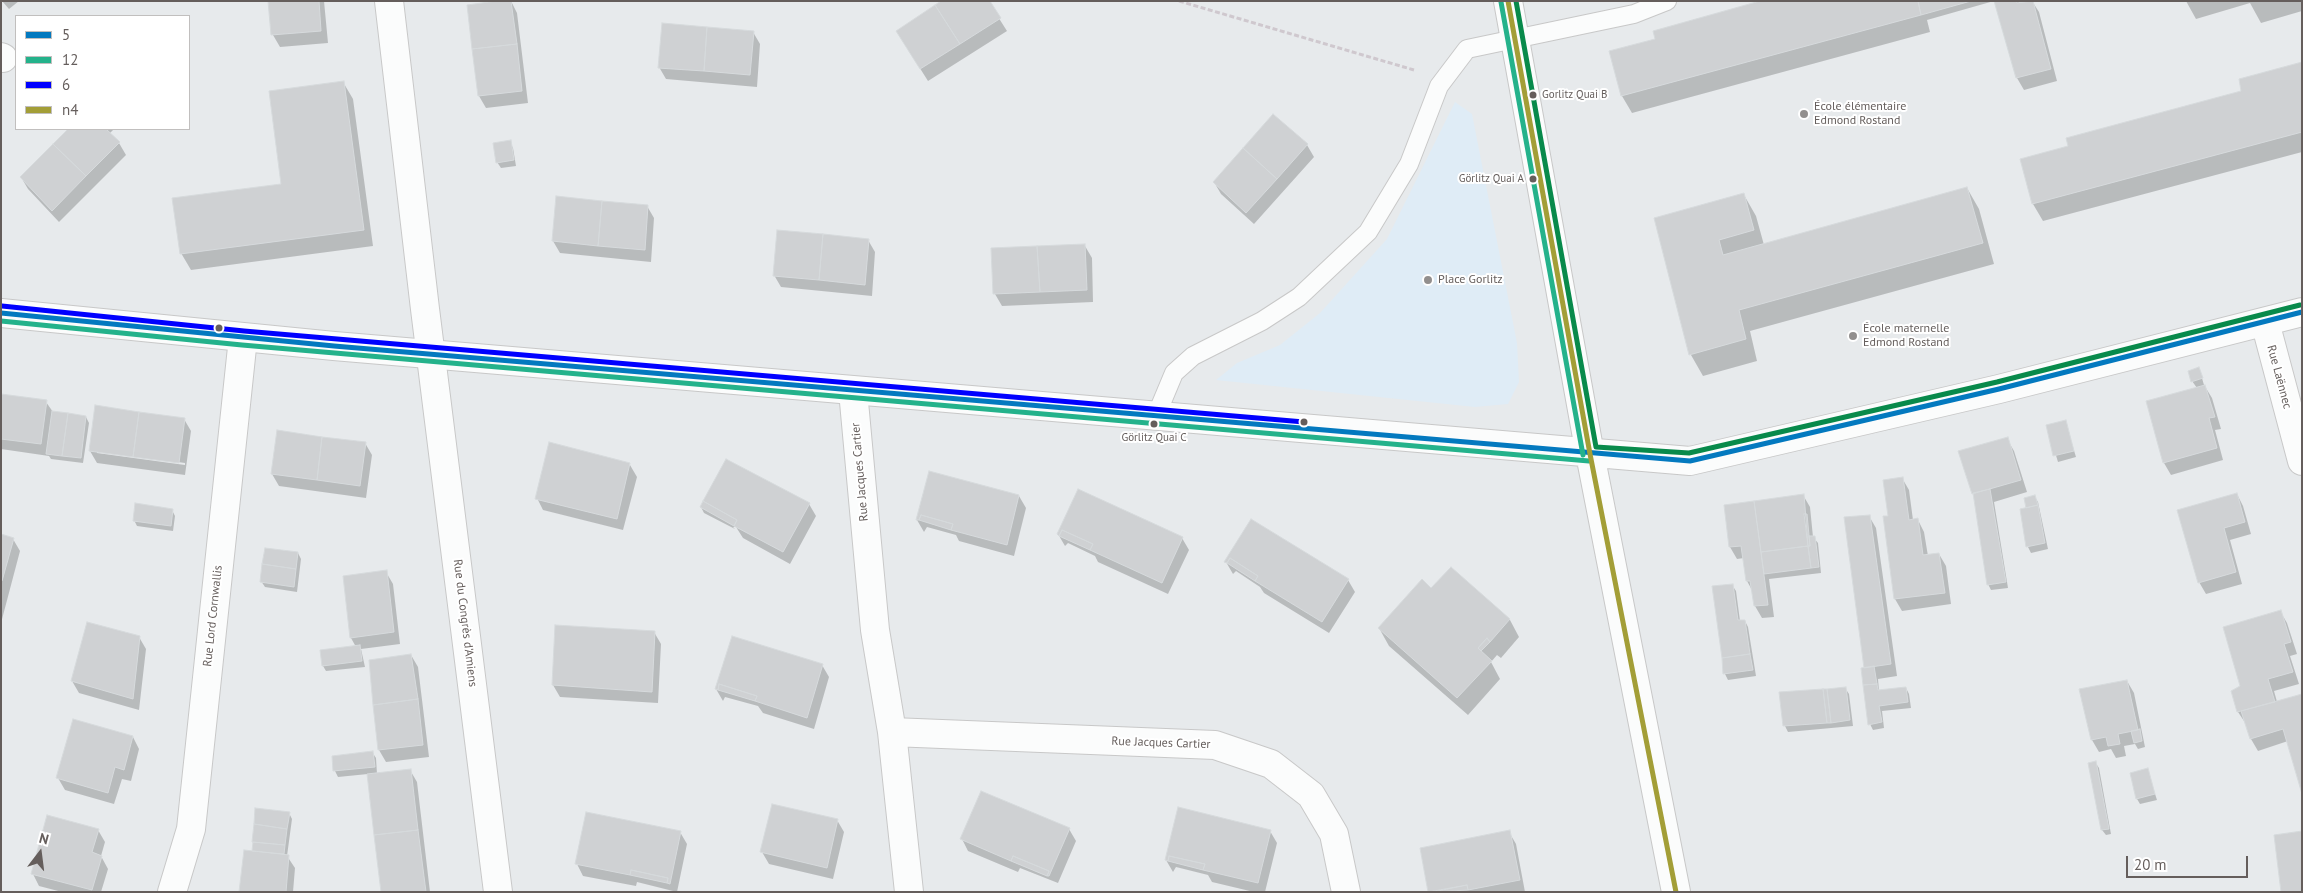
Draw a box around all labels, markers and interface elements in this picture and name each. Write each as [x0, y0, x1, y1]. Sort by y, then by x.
legend [15, 15, 190, 130]
text: 5 [62, 25, 70, 44]
text: 12 [62, 50, 78, 69]
text: 6 [62, 75, 70, 94]
place label: Gorlitz Quai B [1542, 88, 1607, 102]
marker: Gorlitz Quai B [1528, 90, 1538, 100]
text: n4 [62, 100, 78, 119]
place label: École élémentaire Edmond Rostand [1814, 100, 1906, 128]
marker: École élémentaire Edmond Rostand [1798, 108, 1810, 120]
place label: Görlitz Quai A [1459, 172, 1524, 186]
marker: Görlitz Quai A [1528, 174, 1538, 184]
place label: Place Gorlitz [1438, 273, 1503, 287]
marker: Place Gorlitz [1422, 274, 1434, 286]
place label: École maternelle Edmond Rostand [1863, 322, 1949, 350]
unlabelled marker [214, 323, 224, 333]
marker: École maternelle Edmond Rostand [1847, 330, 1859, 342]
street label: Rue Laënnec [2264, 344, 2294, 410]
unlabelled marker [1299, 417, 1309, 427]
marker: Görlitz Quai C [1149, 419, 1159, 429]
street label: Rue Jacques Cartier [849, 422, 871, 522]
place label: Görlitz Quai C [1121, 431, 1187, 445]
street label: Rue du Congrès d'Amiens [450, 558, 480, 688]
street label: Rue Lord Cornwallis [201, 565, 225, 667]
street label: Rue Jacques Cartier [1111, 734, 1211, 752]
north arrow [15, 828, 65, 878]
text: N [37, 829, 51, 848]
scale bar [2128, 846, 2250, 878]
text: 20 m [2134, 855, 2167, 874]

